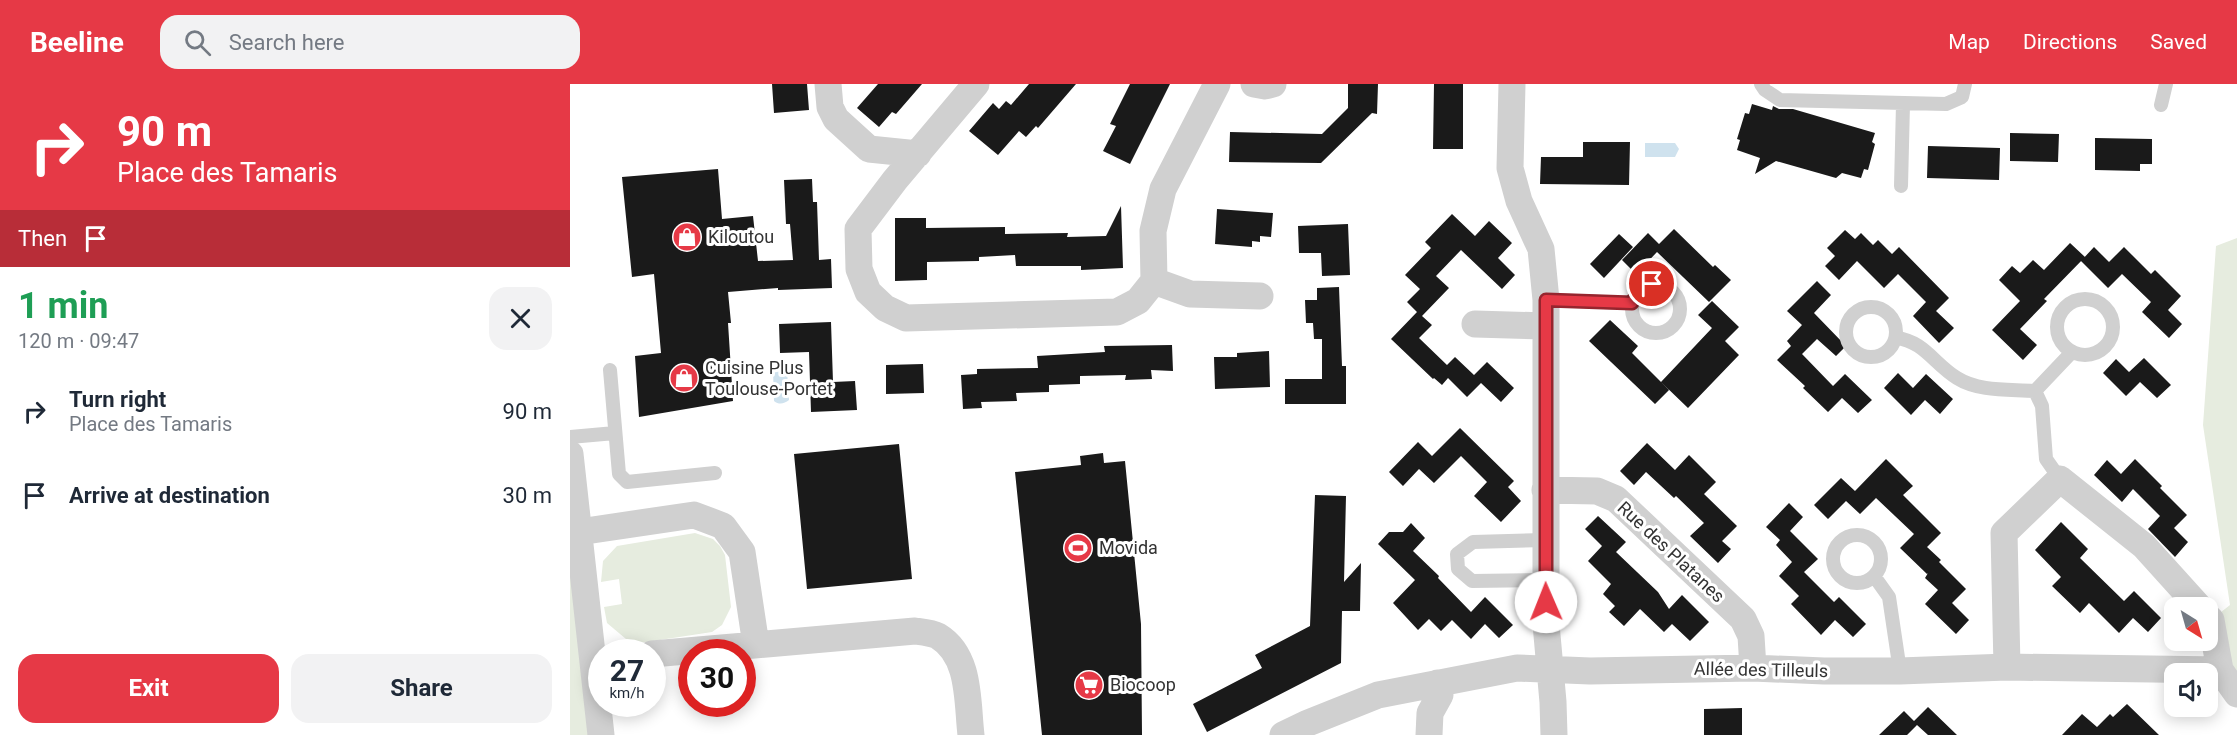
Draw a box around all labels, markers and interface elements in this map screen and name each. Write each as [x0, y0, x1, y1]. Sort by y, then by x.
search box [160, 15, 580, 69]
text: Beeline [30, 26, 124, 59]
icon: search [181, 26, 214, 59]
text: Search here [229, 30, 345, 55]
text: Map [1948, 30, 1990, 54]
text: Directions [2023, 30, 2117, 54]
text: Saved [2150, 30, 2207, 54]
text: 90 m [117, 107, 212, 156]
icon: right [18, 108, 96, 186]
text: Place des Tamaris [117, 157, 337, 189]
shop icon: Kiloutou [671, 221, 703, 253]
icon: arrive [79, 222, 112, 255]
text: Then [18, 226, 67, 251]
place label: Kiloutou [708, 226, 774, 247]
pin [1626, 258, 1677, 309]
icon: arrive [1635, 267, 1668, 300]
text: 1 min [18, 285, 109, 327]
button: close [489, 287, 552, 350]
text: 120 m · 09:47 [18, 329, 139, 353]
place label: Cuisine Plus Toulouse-Portet [705, 357, 833, 399]
shop icon: Cuisine Plus Toulouse-Portet [668, 362, 700, 394]
text: Turn right [69, 387, 166, 412]
icon: right [18, 395, 51, 428]
text: 90 m [503, 399, 552, 424]
text: Place des Tamaris [69, 412, 232, 436]
icon: arrive [18, 479, 51, 512]
text: Arrive at destination [69, 483, 270, 508]
text: 30 m [503, 483, 552, 508]
street label: Rue des Platanes [1614, 497, 1729, 607]
sports icon: Movida [1062, 532, 1094, 564]
place label: Movida [1099, 537, 1158, 558]
position arrow [1514, 570, 1578, 634]
north arrow [2164, 597, 2218, 651]
map controls [2164, 597, 2218, 717]
speed limit sign: 30 [678, 639, 756, 717]
text: 27 [610, 653, 644, 688]
button: Exit [18, 654, 279, 723]
button: Share [291, 654, 552, 723]
street label: Allée des Tilleuls [1694, 658, 1828, 681]
button: sound [2164, 663, 2218, 717]
supermarket icon: Biocoop [1073, 669, 1105, 701]
place label: Biocoop [1110, 674, 1176, 695]
text: km/h [609, 684, 645, 702]

